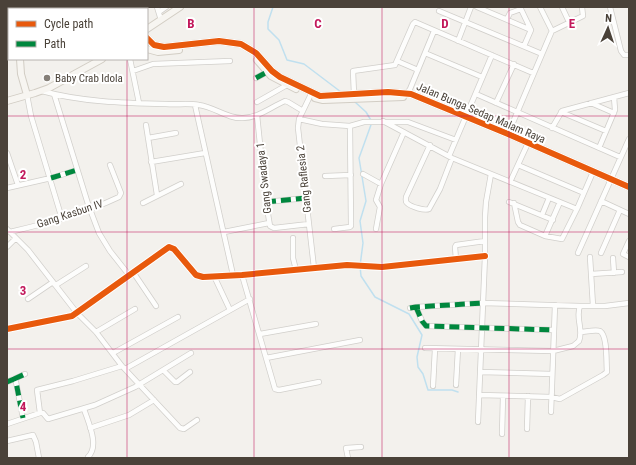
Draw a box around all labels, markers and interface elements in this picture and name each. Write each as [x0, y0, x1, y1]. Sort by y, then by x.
legend [8, 8, 148, 60]
north arrow [588, 8, 628, 48]
text: N [605, 12, 612, 25]
text: B [187, 16, 195, 31]
text: C [314, 16, 322, 31]
text: D [441, 16, 449, 31]
text: E [569, 16, 576, 31]
text: Cycle path [44, 17, 94, 31]
text: Path [44, 37, 66, 51]
place label: Baby Crab Idola [55, 72, 123, 85]
marker: Baby Crab Idola [42, 73, 52, 83]
street label: Jalan Bunga Sedap Malam Raya [415, 80, 547, 146]
street label: Gang Swadaya 1 [254, 142, 274, 214]
street label: Gang Raflesia 2 [294, 145, 314, 213]
text: 2 [20, 167, 27, 182]
street label: Gang Kasbun IV [35, 197, 105, 231]
text: 3 [20, 283, 26, 298]
text: 4 [20, 399, 27, 414]

